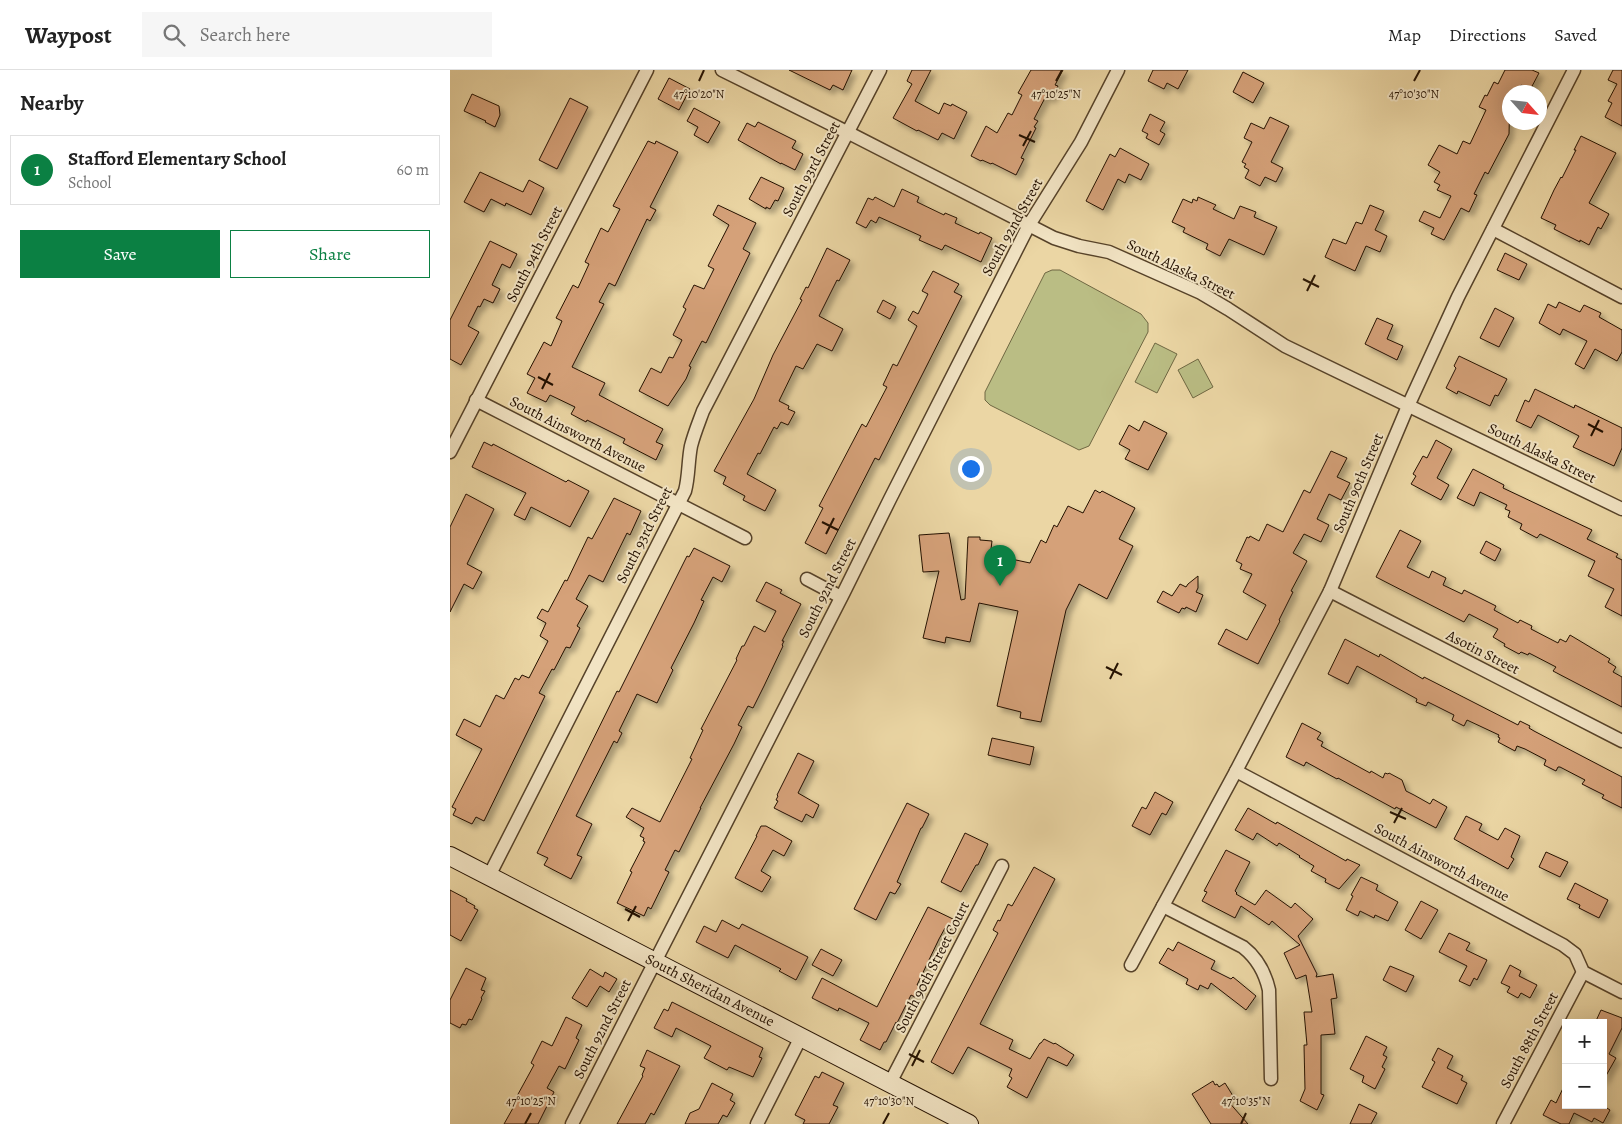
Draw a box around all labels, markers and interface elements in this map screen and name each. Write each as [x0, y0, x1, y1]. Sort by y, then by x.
search box [142, 12, 492, 57]
text: Waypost [25, 19, 112, 51]
icon: search [160, 21, 188, 49]
text: Search here [200, 22, 290, 48]
text: Map [1388, 23, 1421, 47]
text: Directions [1449, 23, 1526, 47]
text: Saved [1554, 23, 1597, 47]
north arrow [1502, 85, 1547, 130]
text: 47°10'20"N [673, 86, 725, 102]
text: 47°10'25"N [1031, 86, 1081, 102]
text: 47°10'30"N [1389, 86, 1440, 102]
text: Nearby [20, 89, 83, 117]
street label: South 93rd Street [777, 118, 845, 220]
text: Stafford Elementary School [68, 146, 286, 172]
text: 1 [34, 159, 40, 181]
text: 60 m [397, 159, 429, 181]
text: School [68, 172, 111, 194]
street label: South 92nd Street [977, 174, 1047, 280]
street label: South 94th Street [501, 202, 567, 306]
button: Save [20, 230, 220, 278]
button: Share [230, 230, 430, 278]
street label: South Alaska Street [1123, 234, 1239, 304]
street label: South Ainsworth Avenue [507, 391, 650, 477]
street label: South Alaska Street [1484, 418, 1600, 488]
street label: South 90th Street [1328, 430, 1388, 536]
your location [958, 456, 984, 482]
street label: South 93rd Street [611, 483, 677, 587]
street label: South 92nd Street [793, 535, 861, 641]
pin: 1 [984, 545, 1016, 586]
street label: Asotin Street [1442, 625, 1523, 679]
street label: South Ainsworth Avenue [1371, 818, 1513, 906]
street label: South 90th Street Court [890, 898, 974, 1036]
street label: South Sheridan Avenue [642, 949, 778, 1031]
street label: South 92nd Street [568, 976, 636, 1082]
street label: South 88th Street [1495, 988, 1563, 1092]
map controls [1562, 1019, 1607, 1109]
button: + [1562, 1019, 1607, 1064]
button: − [1562, 1064, 1607, 1109]
text: 47°10'25"N [506, 1093, 556, 1109]
text: 47°10'30"N [864, 1093, 915, 1109]
text: 47°10'35"N [1221, 1093, 1271, 1109]

